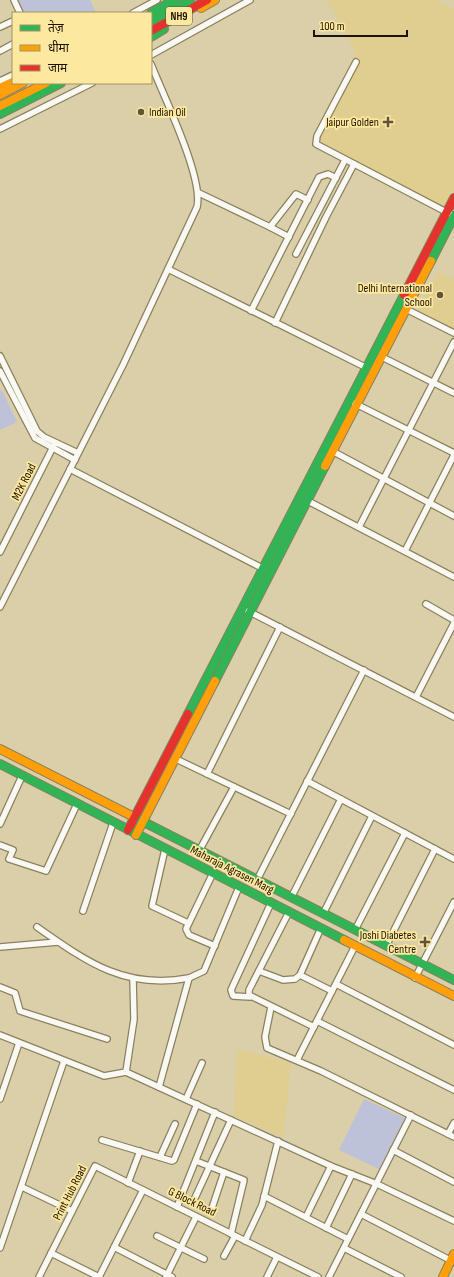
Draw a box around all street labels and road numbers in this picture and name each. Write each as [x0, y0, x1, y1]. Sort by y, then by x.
road number: NH9 [166, 7, 192, 25]
street label: M2K Road [8, 461, 40, 503]
street label: Maharaja Agrasen Marg [188, 842, 277, 898]
street label: Print Hub Road [50, 1163, 90, 1223]
street label: G Block Road [165, 1184, 219, 1220]

